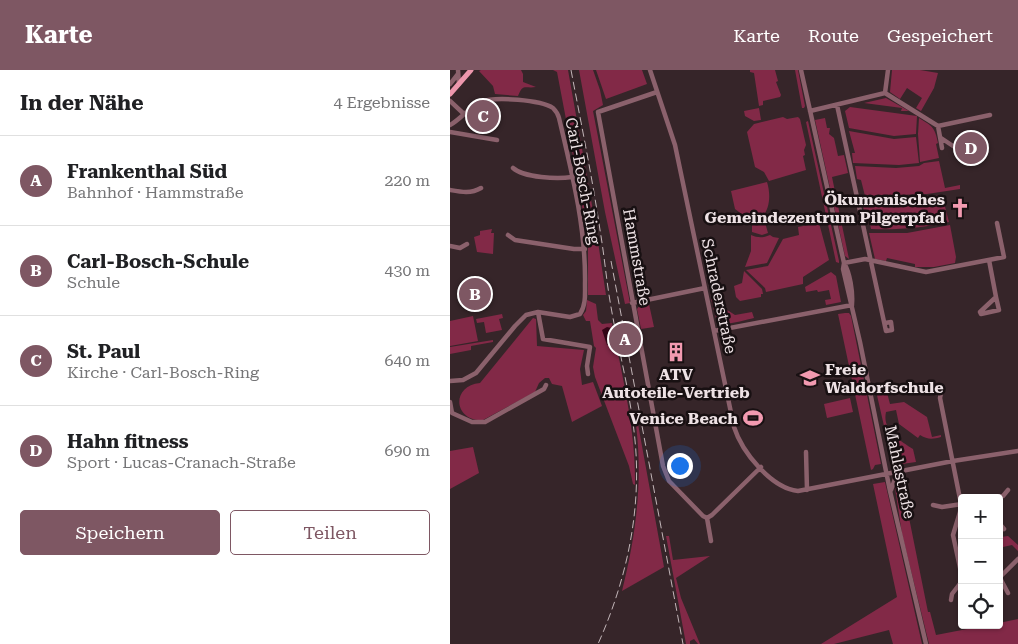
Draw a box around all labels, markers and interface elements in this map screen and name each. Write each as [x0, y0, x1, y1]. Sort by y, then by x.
text: Karte [25, 21, 93, 49]
text: Karte [733, 25, 780, 46]
text: Route [808, 25, 859, 46]
text: Gespeichert [887, 25, 993, 46]
text: In der Nähe [20, 91, 143, 115]
text: 4 Ergebnisse [333, 93, 430, 112]
pin: C [467, 97, 499, 135]
street label: Carl-Bosch-Ring [561, 116, 605, 247]
pin: D [955, 129, 987, 167]
text: Frankenthal Süd [67, 160, 227, 183]
text: A [30, 171, 42, 190]
text: 220 m [384, 171, 430, 190]
text: Bahnhof · Hammstraße [67, 183, 243, 202]
place label: Ökumenisches Gemeindezentrum Pilgerpfad [705, 190, 945, 227]
church icon: Ökumenisches Gemeindezentrum Pilgerpfad [949, 197, 971, 219]
street label: Hammstraße [619, 207, 655, 307]
street label: Schraderstraße [697, 237, 741, 356]
text: Carl-Bosch-Schule [67, 250, 249, 273]
text: B [30, 261, 42, 280]
text: 430 m [384, 261, 430, 280]
text: Schule [67, 273, 120, 292]
pin: B [459, 275, 491, 313]
pin: A [609, 320, 641, 358]
text: St. Paul [67, 340, 140, 363]
building icon: ATV Autoteile-Vertrieb [665, 341, 687, 363]
text: C [30, 351, 42, 370]
text: 640 m [384, 351, 430, 370]
place label: Freie Waldorfschule [825, 360, 944, 397]
text: Kirche · Carl-Bosch-Ring [67, 363, 259, 382]
place label: ATV Autoteile-Vertrieb [602, 365, 750, 402]
school or university icon: Freie Waldorfschule [799, 367, 821, 389]
sports icon: Venice Beach [742, 407, 764, 429]
place label: Venice Beach [629, 409, 738, 428]
street label: Mahlastraße [881, 424, 919, 521]
text: Hahn fitness [67, 430, 189, 453]
text: D [30, 441, 42, 460]
text: 690 m [384, 441, 430, 460]
text: Sport · Lucas-Cranach-Straße [67, 453, 296, 472]
your location [667, 453, 693, 479]
map controls [958, 494, 1003, 629]
button: + [958, 494, 1003, 539]
button: Speichern [20, 510, 220, 555]
button: Teilen [230, 510, 430, 555]
button: − [958, 539, 1003, 584]
button: locate [958, 584, 1003, 629]

